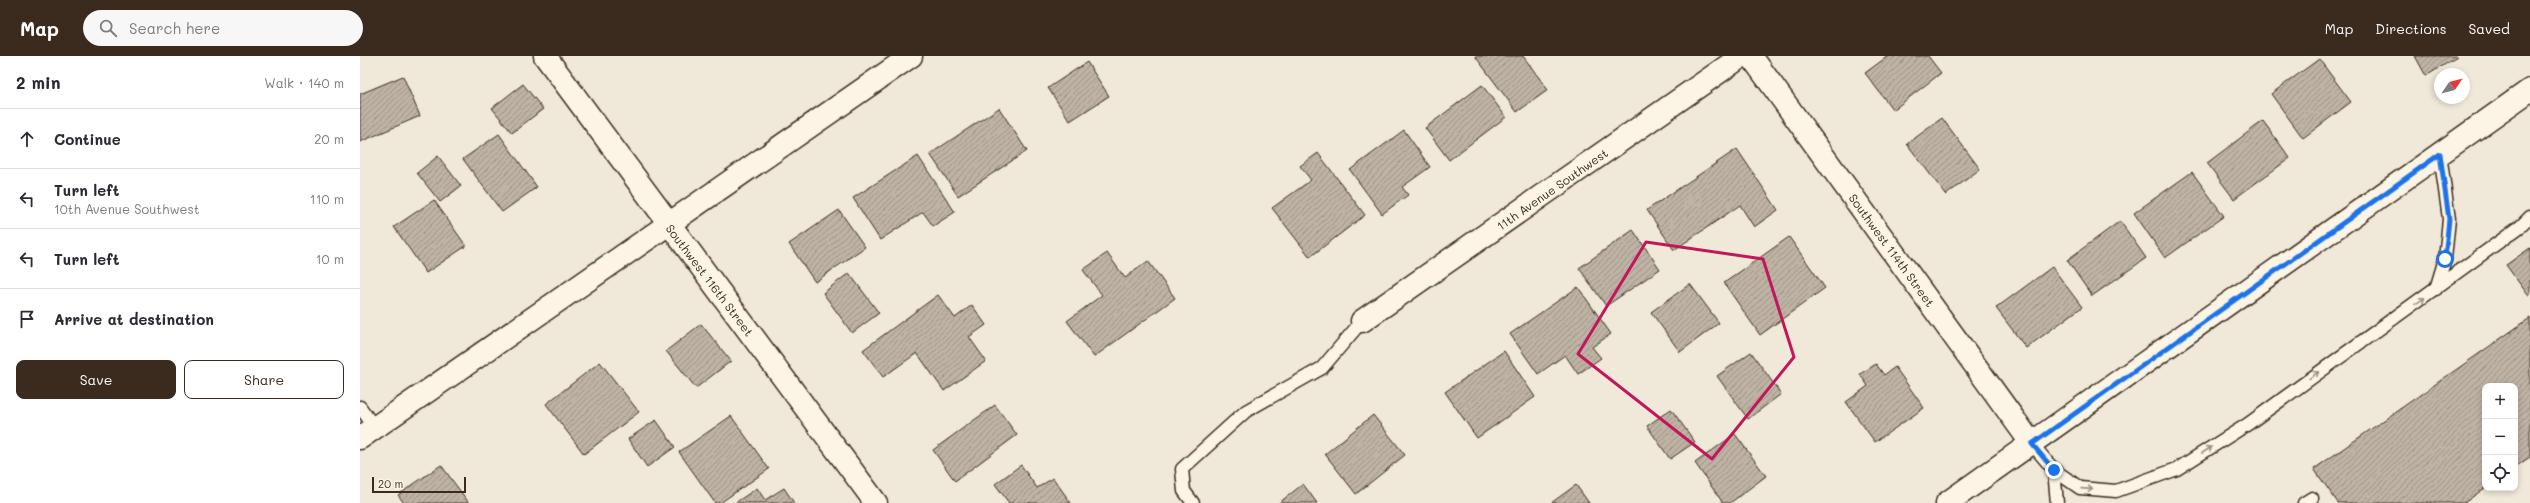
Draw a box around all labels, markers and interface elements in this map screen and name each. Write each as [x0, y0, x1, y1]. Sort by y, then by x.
search box [83, 10, 363, 46]
text: Map [20, 16, 59, 41]
icon: search [97, 17, 119, 39]
text: Search here [129, 18, 220, 38]
text: Map [2325, 19, 2353, 38]
text: Directions [2375, 19, 2446, 38]
text: Saved [2468, 19, 2510, 38]
north arrow [2434, 68, 2470, 104]
text: 2 min [16, 71, 61, 93]
text: Walk · 140 m [264, 74, 344, 91]
icon: ahead [16, 128, 38, 150]
text: Continue [54, 129, 121, 149]
text: 20 m [314, 130, 344, 147]
street label: 11th Avenue Southwest [1493, 144, 1611, 234]
text: Turn left [54, 180, 119, 200]
icon: left [16, 188, 38, 210]
text: 110 m [310, 190, 344, 207]
street label: Southwest 114th Street [1846, 190, 1938, 310]
text: 10th Avenue Southwest [54, 200, 200, 217]
street label: Southwest 116th Street [663, 221, 757, 339]
icon: left [16, 248, 38, 270]
text: Turn left [54, 249, 119, 269]
text: 10 m [316, 250, 344, 267]
route start [2436, 250, 2454, 268]
one-way arrow [2414, 296, 2426, 304]
icon: arrive [16, 308, 38, 330]
text: Arrive at destination [54, 309, 214, 329]
button: Save [16, 360, 176, 399]
button: Share [184, 360, 344, 399]
one-way arrow [2308, 371, 2319, 379]
map controls [2482, 383, 2518, 491]
button: + [2482, 383, 2518, 419]
button: − [2482, 419, 2518, 455]
one-way arrow [2201, 446, 2212, 454]
button: locate [2482, 455, 2518, 491]
route end [2045, 461, 2063, 479]
scale bar [372, 475, 466, 494]
text: 20 m [378, 476, 403, 491]
one-way arrow [2080, 485, 2093, 492]

